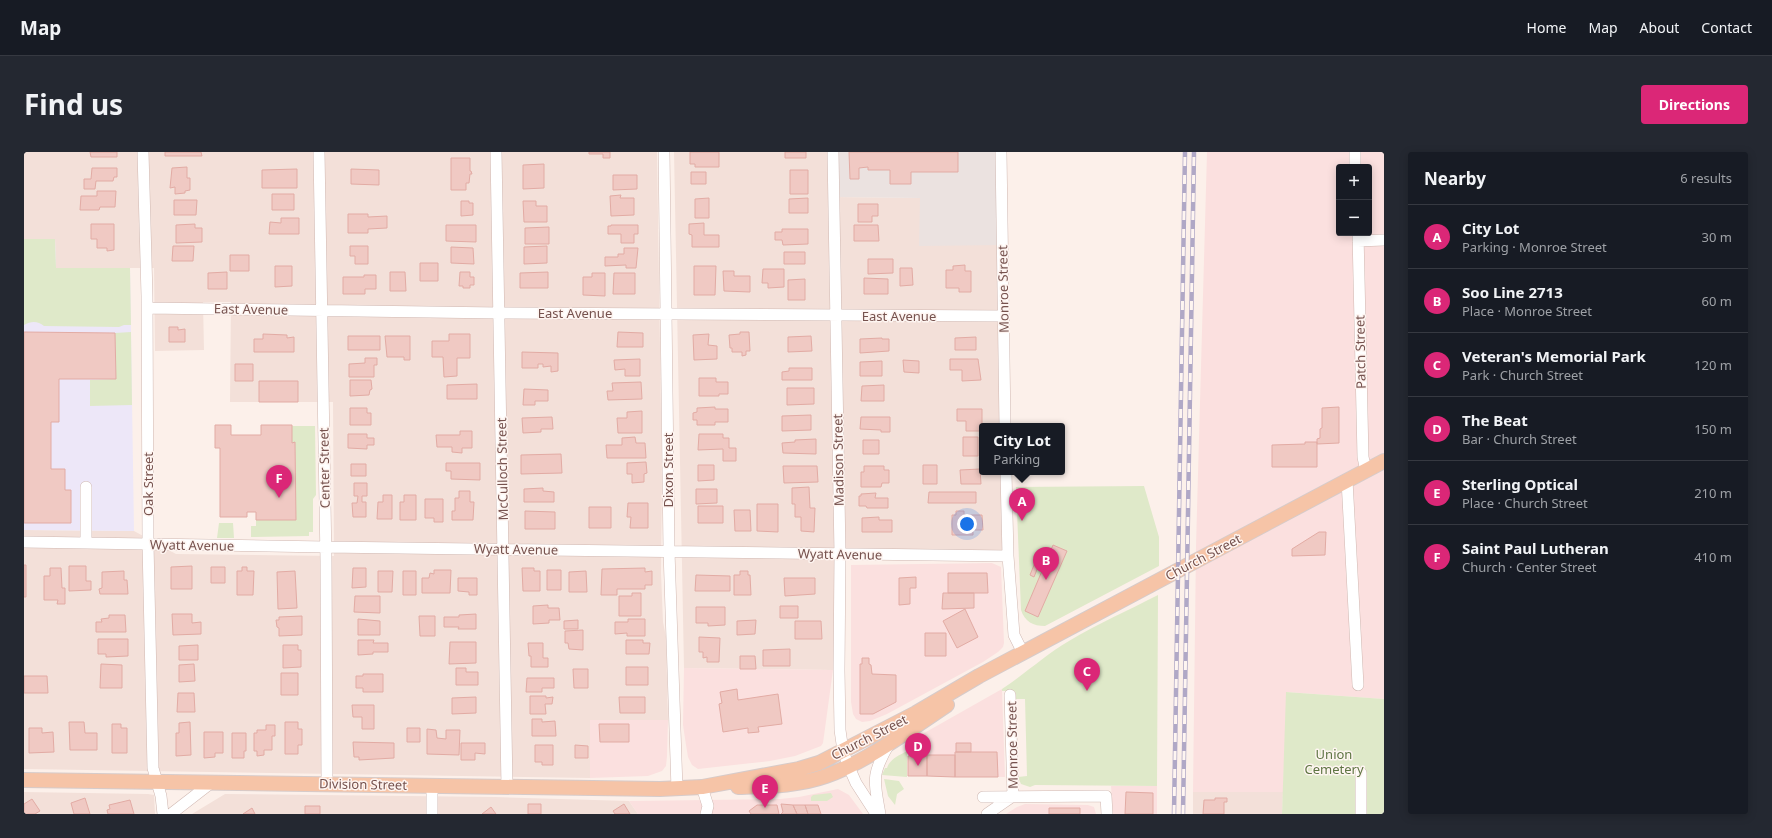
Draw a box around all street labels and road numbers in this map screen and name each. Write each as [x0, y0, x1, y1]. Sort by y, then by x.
street label: Monroe Street [993, 245, 1013, 333]
street label: East Avenue [214, 299, 288, 319]
street label: East Avenue [538, 304, 612, 322]
street label: East Avenue [862, 307, 936, 325]
street label: Patch Street [1350, 315, 1370, 389]
street label: Madison Street [828, 413, 848, 506]
street label: McCulloch Street [492, 417, 512, 521]
street label: Center Street [314, 427, 334, 508]
street label: Dixon Street [659, 432, 677, 508]
street label: Oak Street [139, 452, 157, 516]
street label: Church Street [1162, 529, 1244, 585]
street label: Wyatt Avenue [150, 535, 234, 555]
street label: Wyatt Avenue [474, 539, 558, 559]
street label: Wyatt Avenue [798, 544, 882, 564]
street label: Monroe Street [1002, 701, 1022, 789]
street label: Church Street [828, 710, 910, 764]
street label: Division Street [319, 774, 407, 794]

